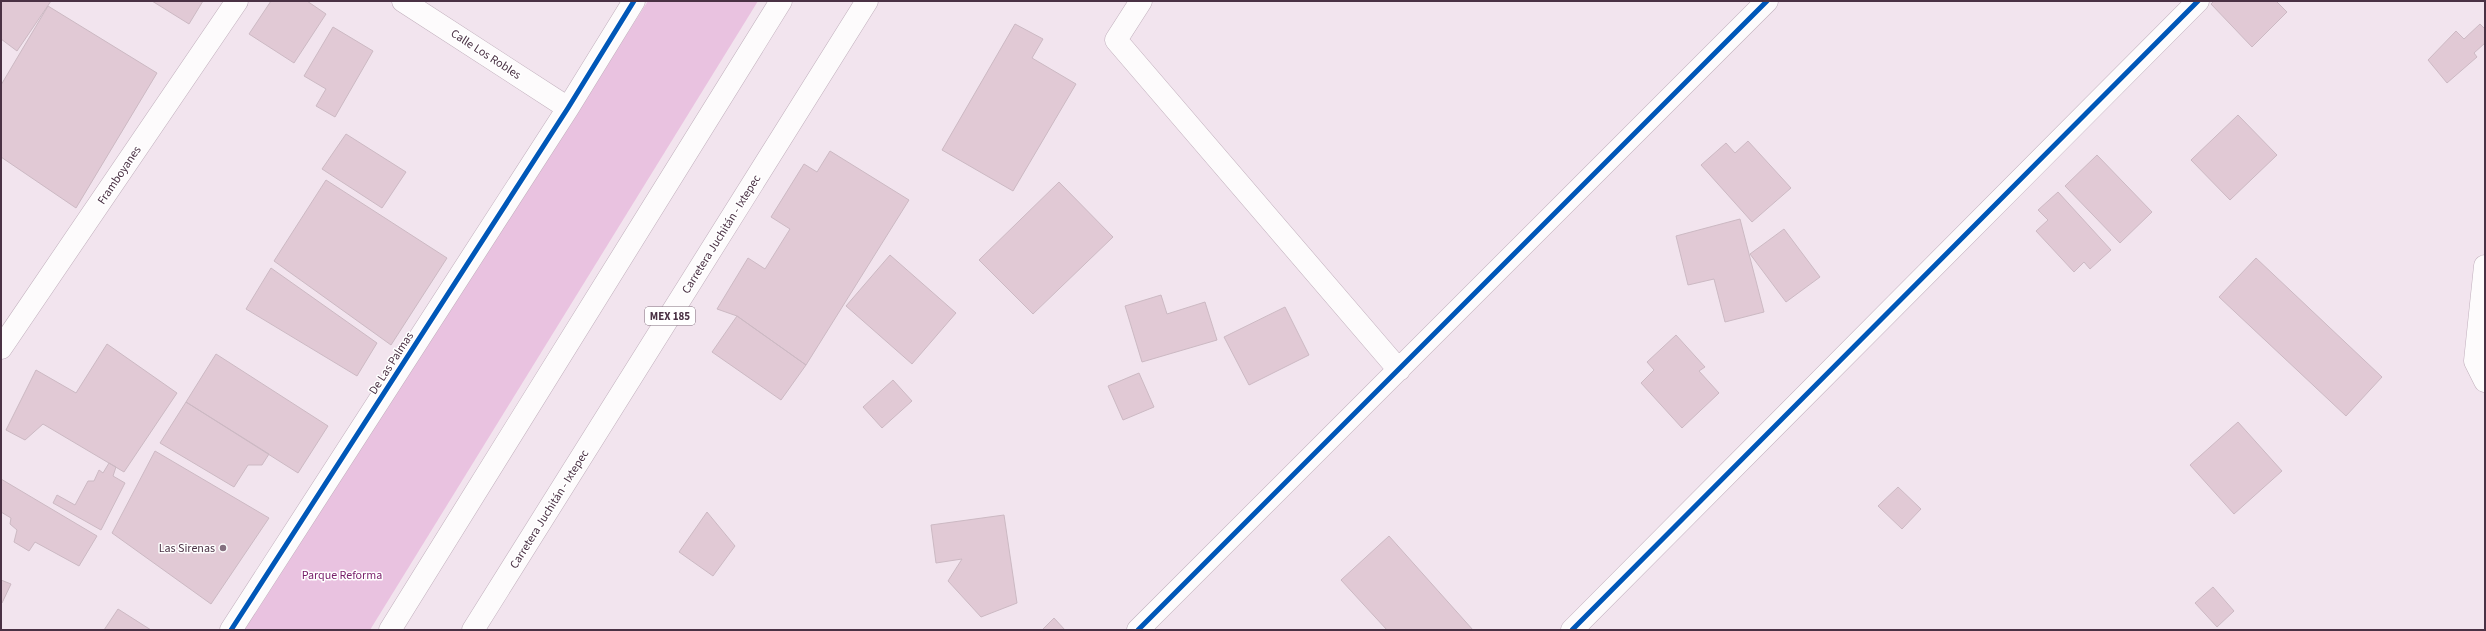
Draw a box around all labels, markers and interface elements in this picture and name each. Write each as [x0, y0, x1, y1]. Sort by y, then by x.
street label: Calle Los Robles [447, 25, 524, 84]
street label: Framboyanes [93, 142, 145, 208]
street label: Carretera Juchitán - Ixtepec [678, 171, 765, 297]
road number: MEX 185 [645, 307, 695, 325]
street label: De Las Palmas [365, 329, 418, 398]
street label: Carretera Juchitán - Ixtepec [506, 446, 593, 572]
place label: Las Sirenas [159, 540, 215, 557]
marker: Las Sirenas [218, 543, 228, 553]
park label: Parque Reforma [302, 567, 382, 584]

